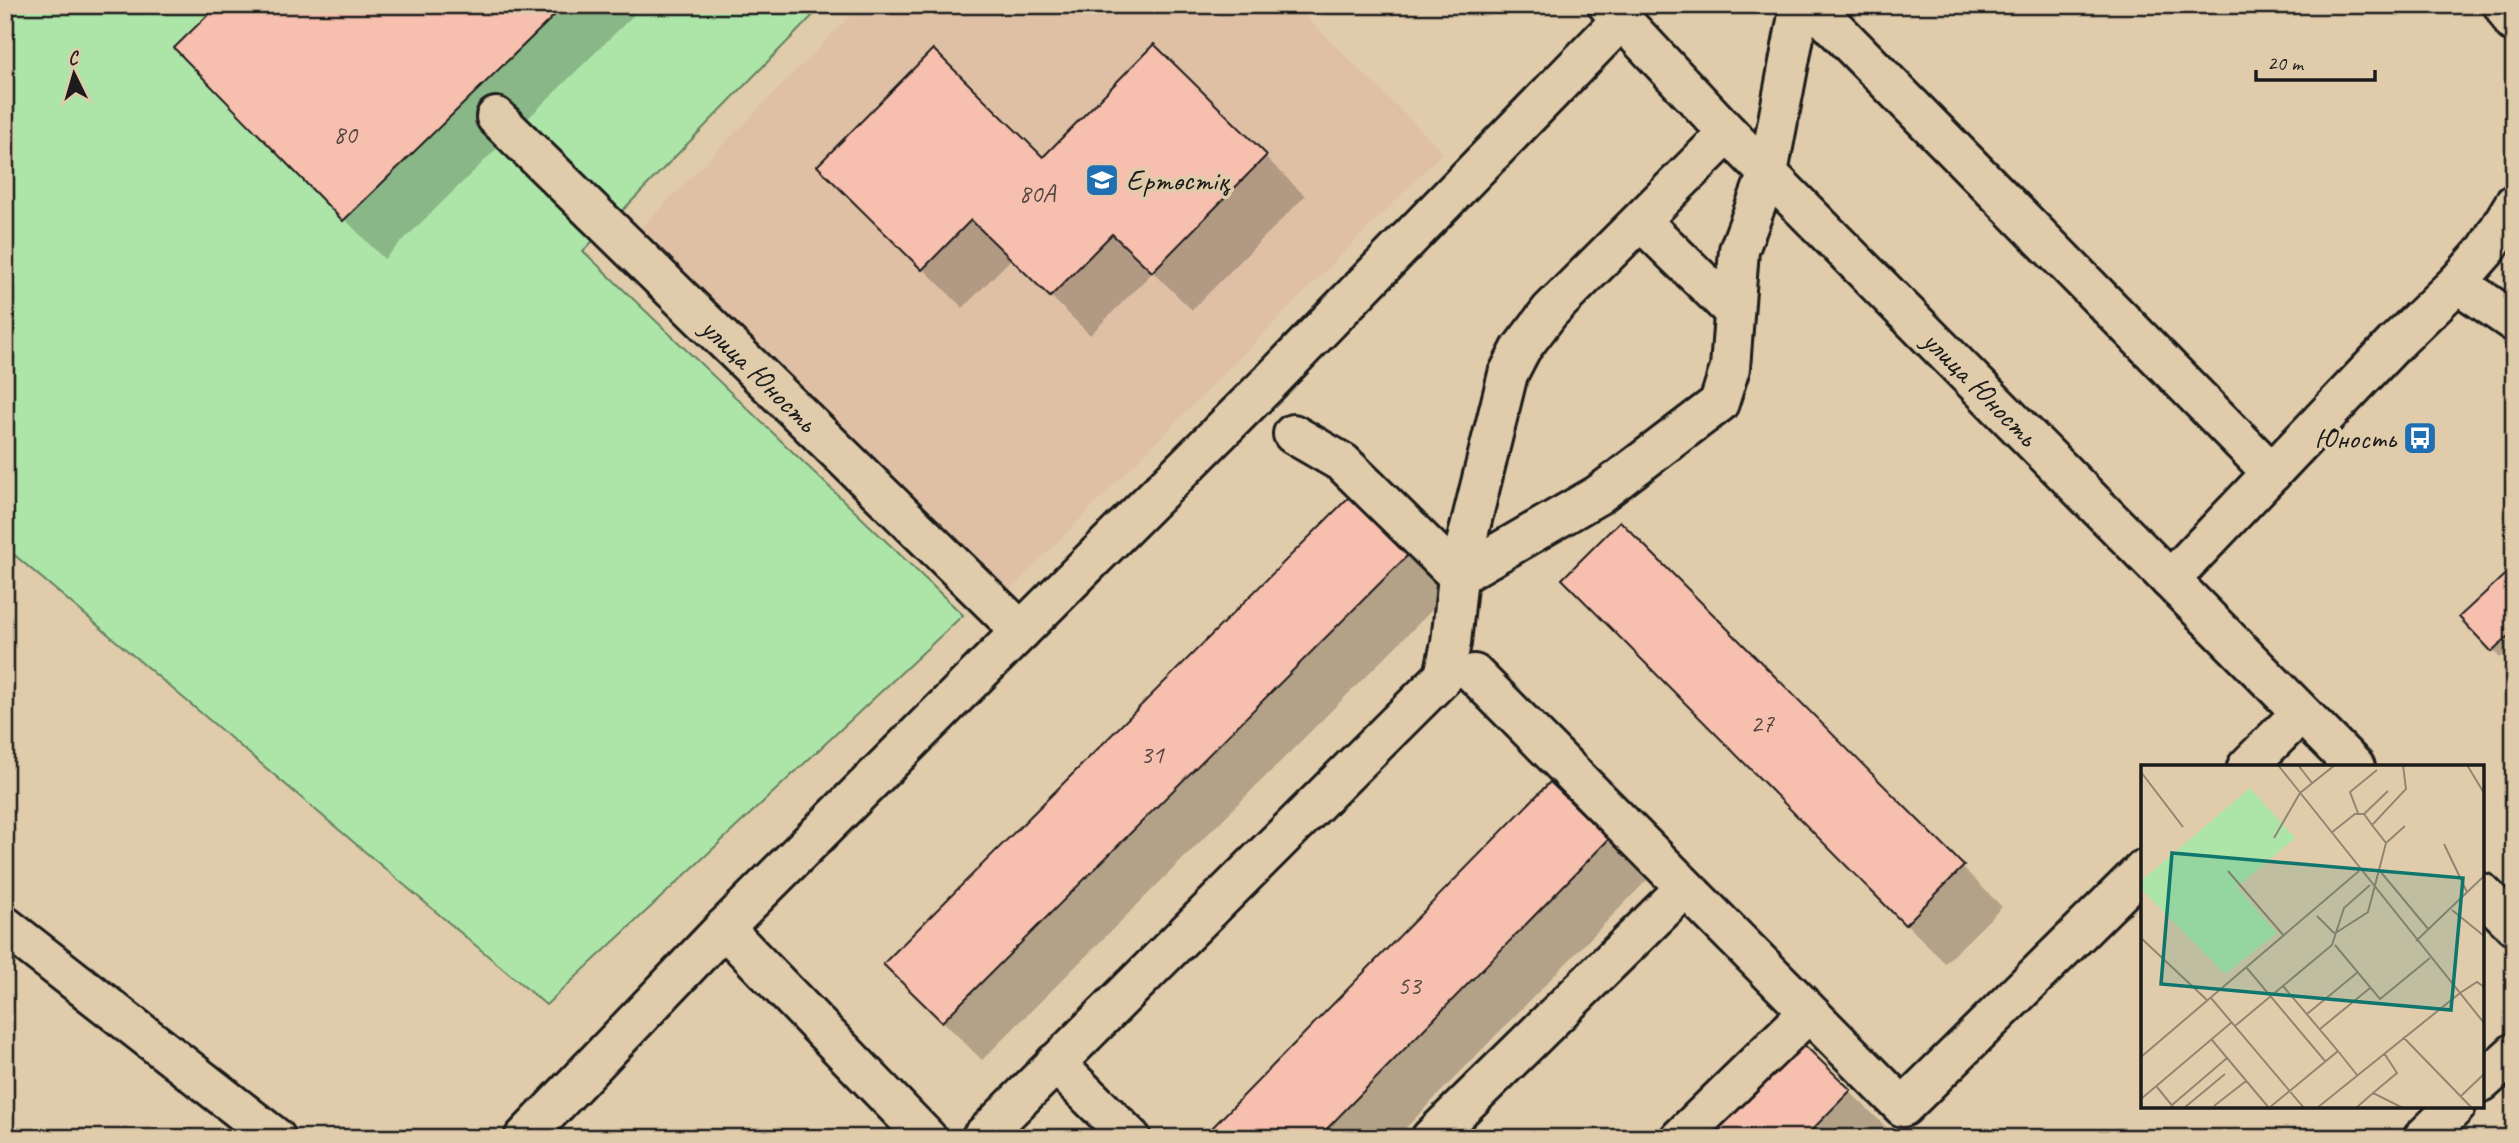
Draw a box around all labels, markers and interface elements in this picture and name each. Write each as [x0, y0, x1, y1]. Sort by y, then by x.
north arrow [38, 38, 108, 108]
scale bar [2256, 38, 2376, 82]
text: С [67, 45, 81, 70]
text: 20 m [2267, 50, 2305, 76]
house number: 80 [333, 118, 359, 151]
school or university icon: Ертөстіқ [1083, 161, 1121, 199]
place label: Ертөстіқ [1126, 161, 1231, 199]
house number: 80А [1019, 177, 1057, 210]
street label: улица Юность [691, 308, 826, 441]
street label: улица Юность [1913, 321, 2047, 455]
place label: Юность [2314, 419, 2398, 457]
bus stop icon: Юность [2401, 419, 2439, 457]
house number: 27 [1750, 707, 1775, 740]
house number: 31 [1140, 738, 1165, 771]
inset map [2141, 765, 2484, 1108]
house number: 53 [1397, 969, 1423, 1002]

